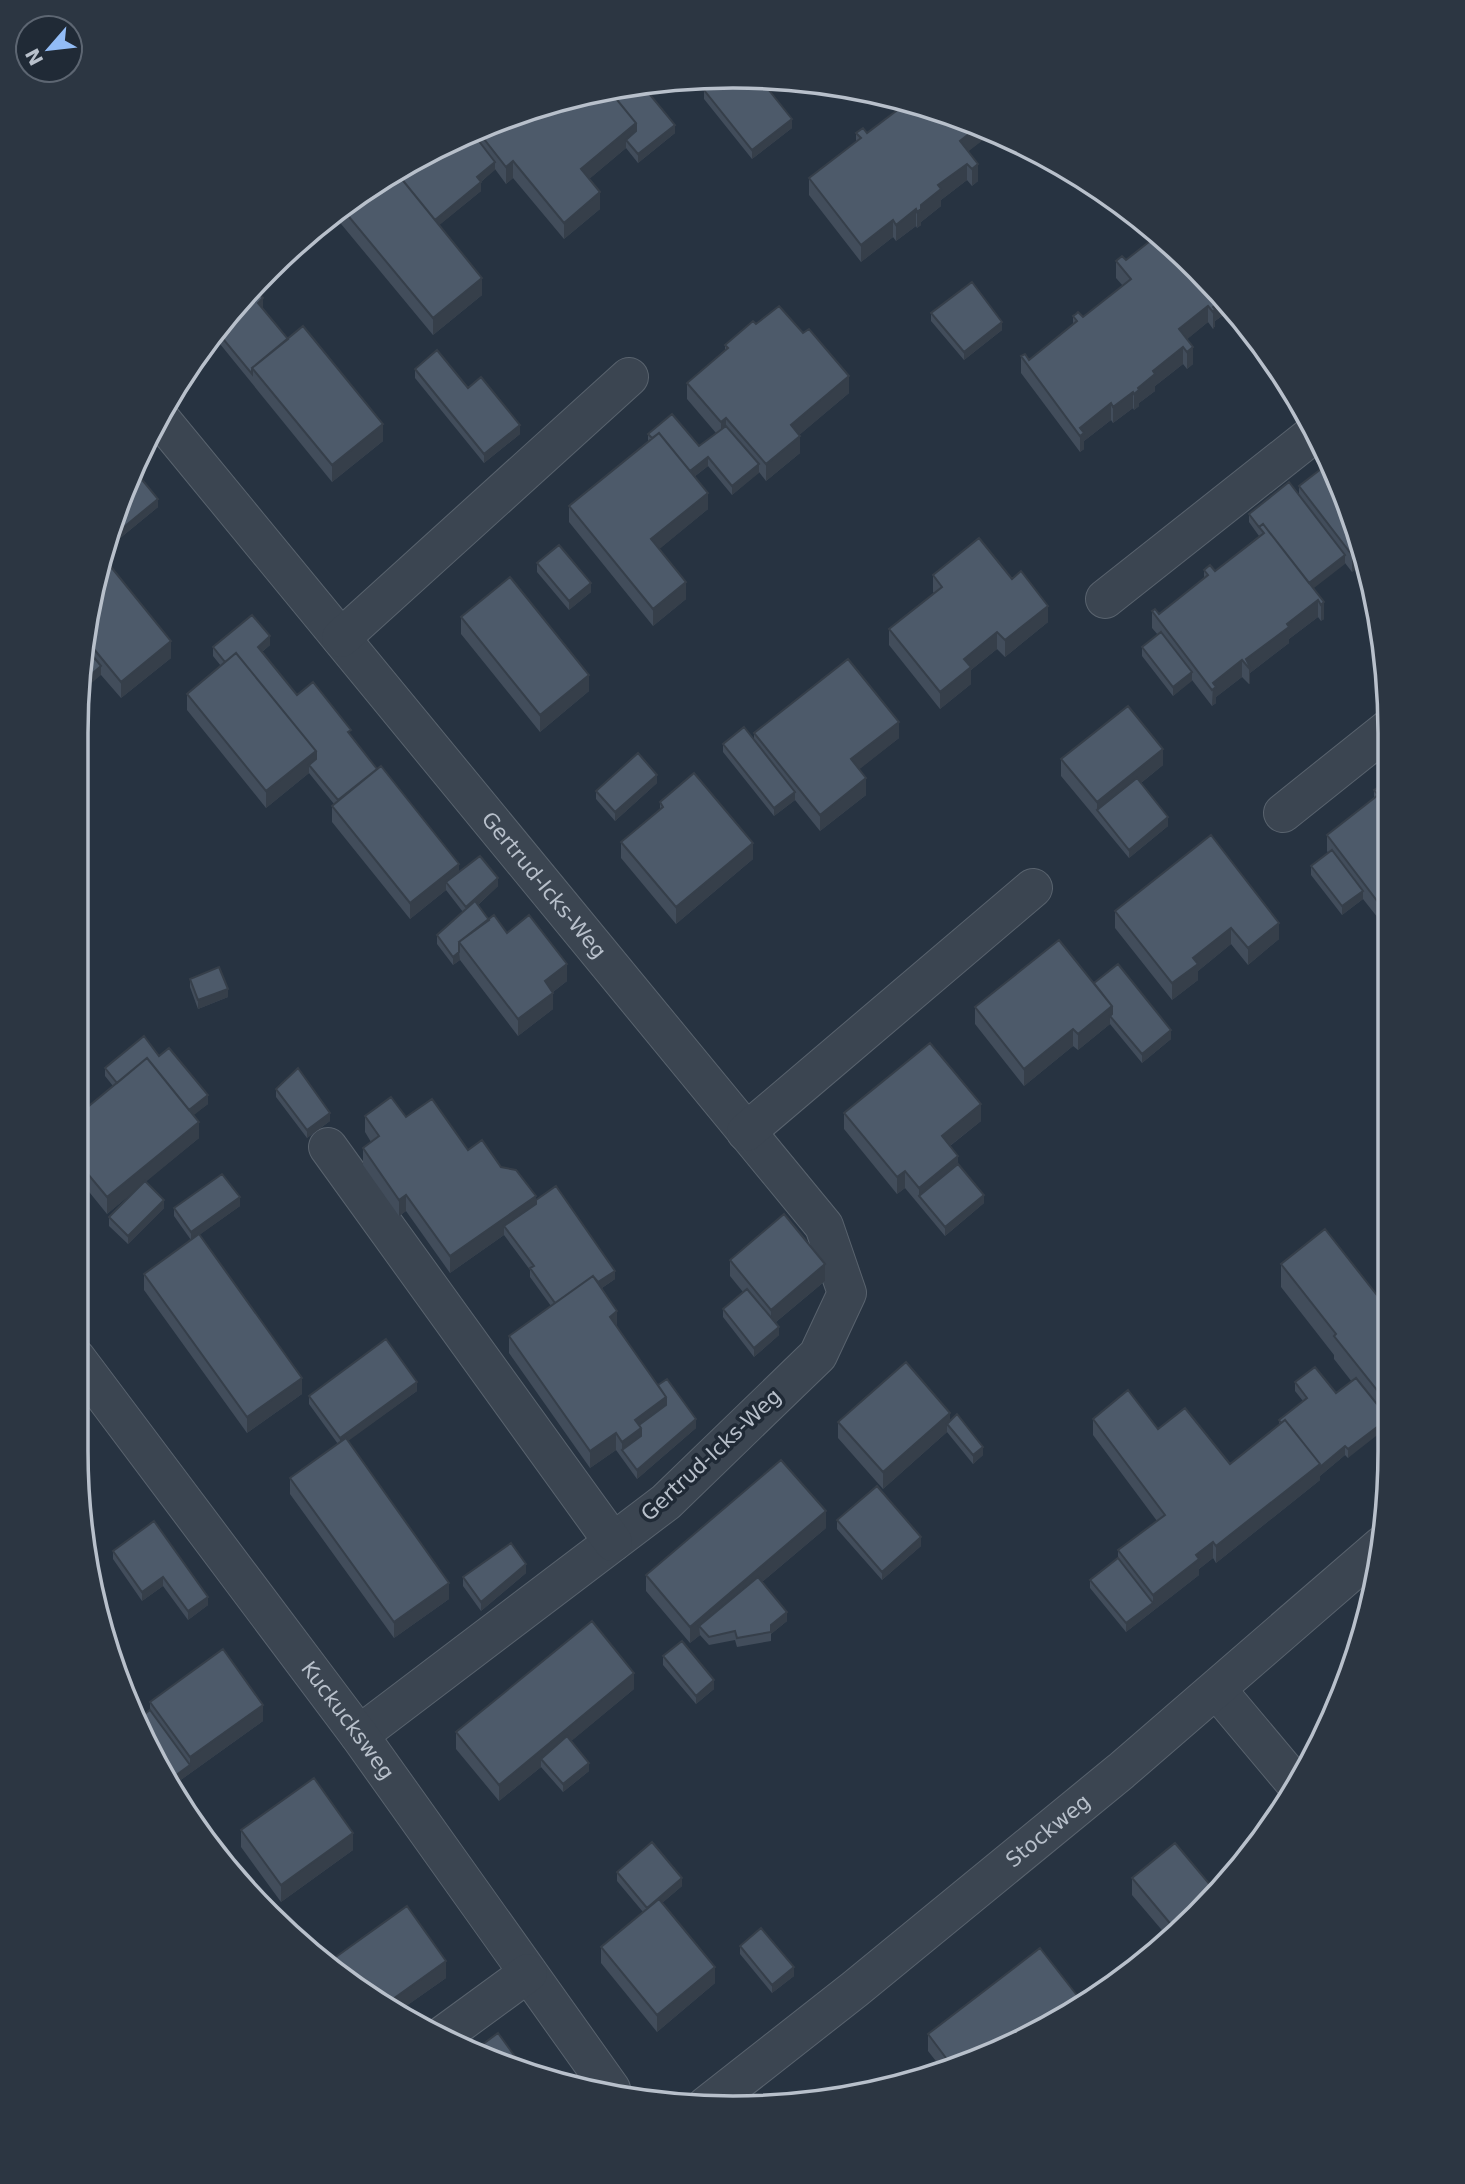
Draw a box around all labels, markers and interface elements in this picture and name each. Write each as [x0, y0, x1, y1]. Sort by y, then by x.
north arrow [14, 14, 84, 84]
text: N [21, 45, 47, 69]
street label: Gertrud-Icks-Weg [477, 807, 611, 963]
street label: Gertrud-Icks-Weg [636, 1384, 786, 1526]
street label: Kuckucksweg [296, 1657, 399, 1784]
street label: Stockweg [1001, 1789, 1095, 1872]

